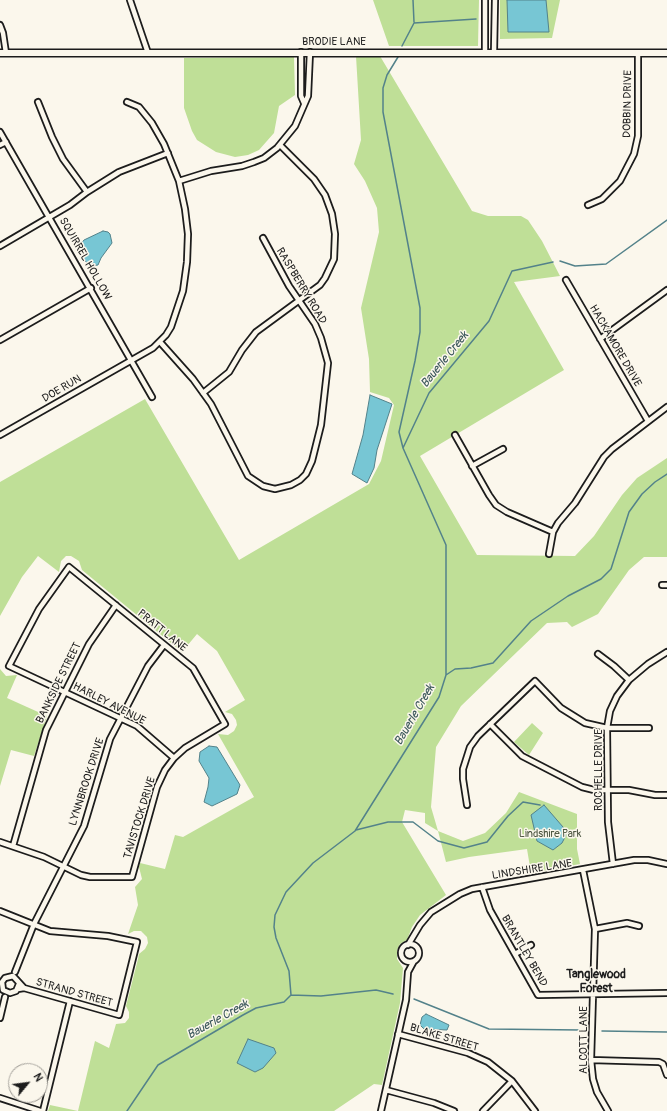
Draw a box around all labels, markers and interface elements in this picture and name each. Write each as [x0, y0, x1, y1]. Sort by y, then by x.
street label: BRODIE LANE [302, 35, 366, 49]
street label: DOBBIN DRIVE [621, 70, 635, 138]
street label: SQUIRREL HOLLOW [56, 215, 114, 303]
street label: RASPBERRY ROAD [273, 245, 329, 327]
street label: HACKAMORE DRIVE [586, 303, 644, 389]
water label: Bauerle Creek [418, 329, 472, 391]
street label: DOE RUN [40, 373, 84, 405]
street label: PRATT LANE [135, 607, 189, 655]
street label: BANKSIDE STREET [34, 640, 84, 726]
street label: HARLEY AVENUE [70, 680, 148, 728]
water label: Bauerle Creek [392, 682, 438, 748]
street label: ROCHELLE DRIVE [592, 729, 606, 811]
street label: LYNNBROOK DRIVE [67, 736, 107, 828]
street label: TAVISTOCK DRIVE [121, 775, 159, 861]
park label: Lindshire Park [519, 827, 581, 841]
street label: LINDSHIRE LANE [491, 857, 573, 883]
street label: BRANTLEY BEND [498, 913, 550, 989]
district label: Tanglewood Forest [566, 968, 626, 996]
street label: STRAND STREET [34, 976, 114, 1010]
water label: Bauerle Creek [185, 997, 251, 1043]
street label: ALCOTT LANE [577, 1006, 591, 1074]
street label: BLAKE STREET [408, 1021, 480, 1055]
north arrow [8, 1063, 48, 1103]
text: N [31, 1071, 46, 1084]

